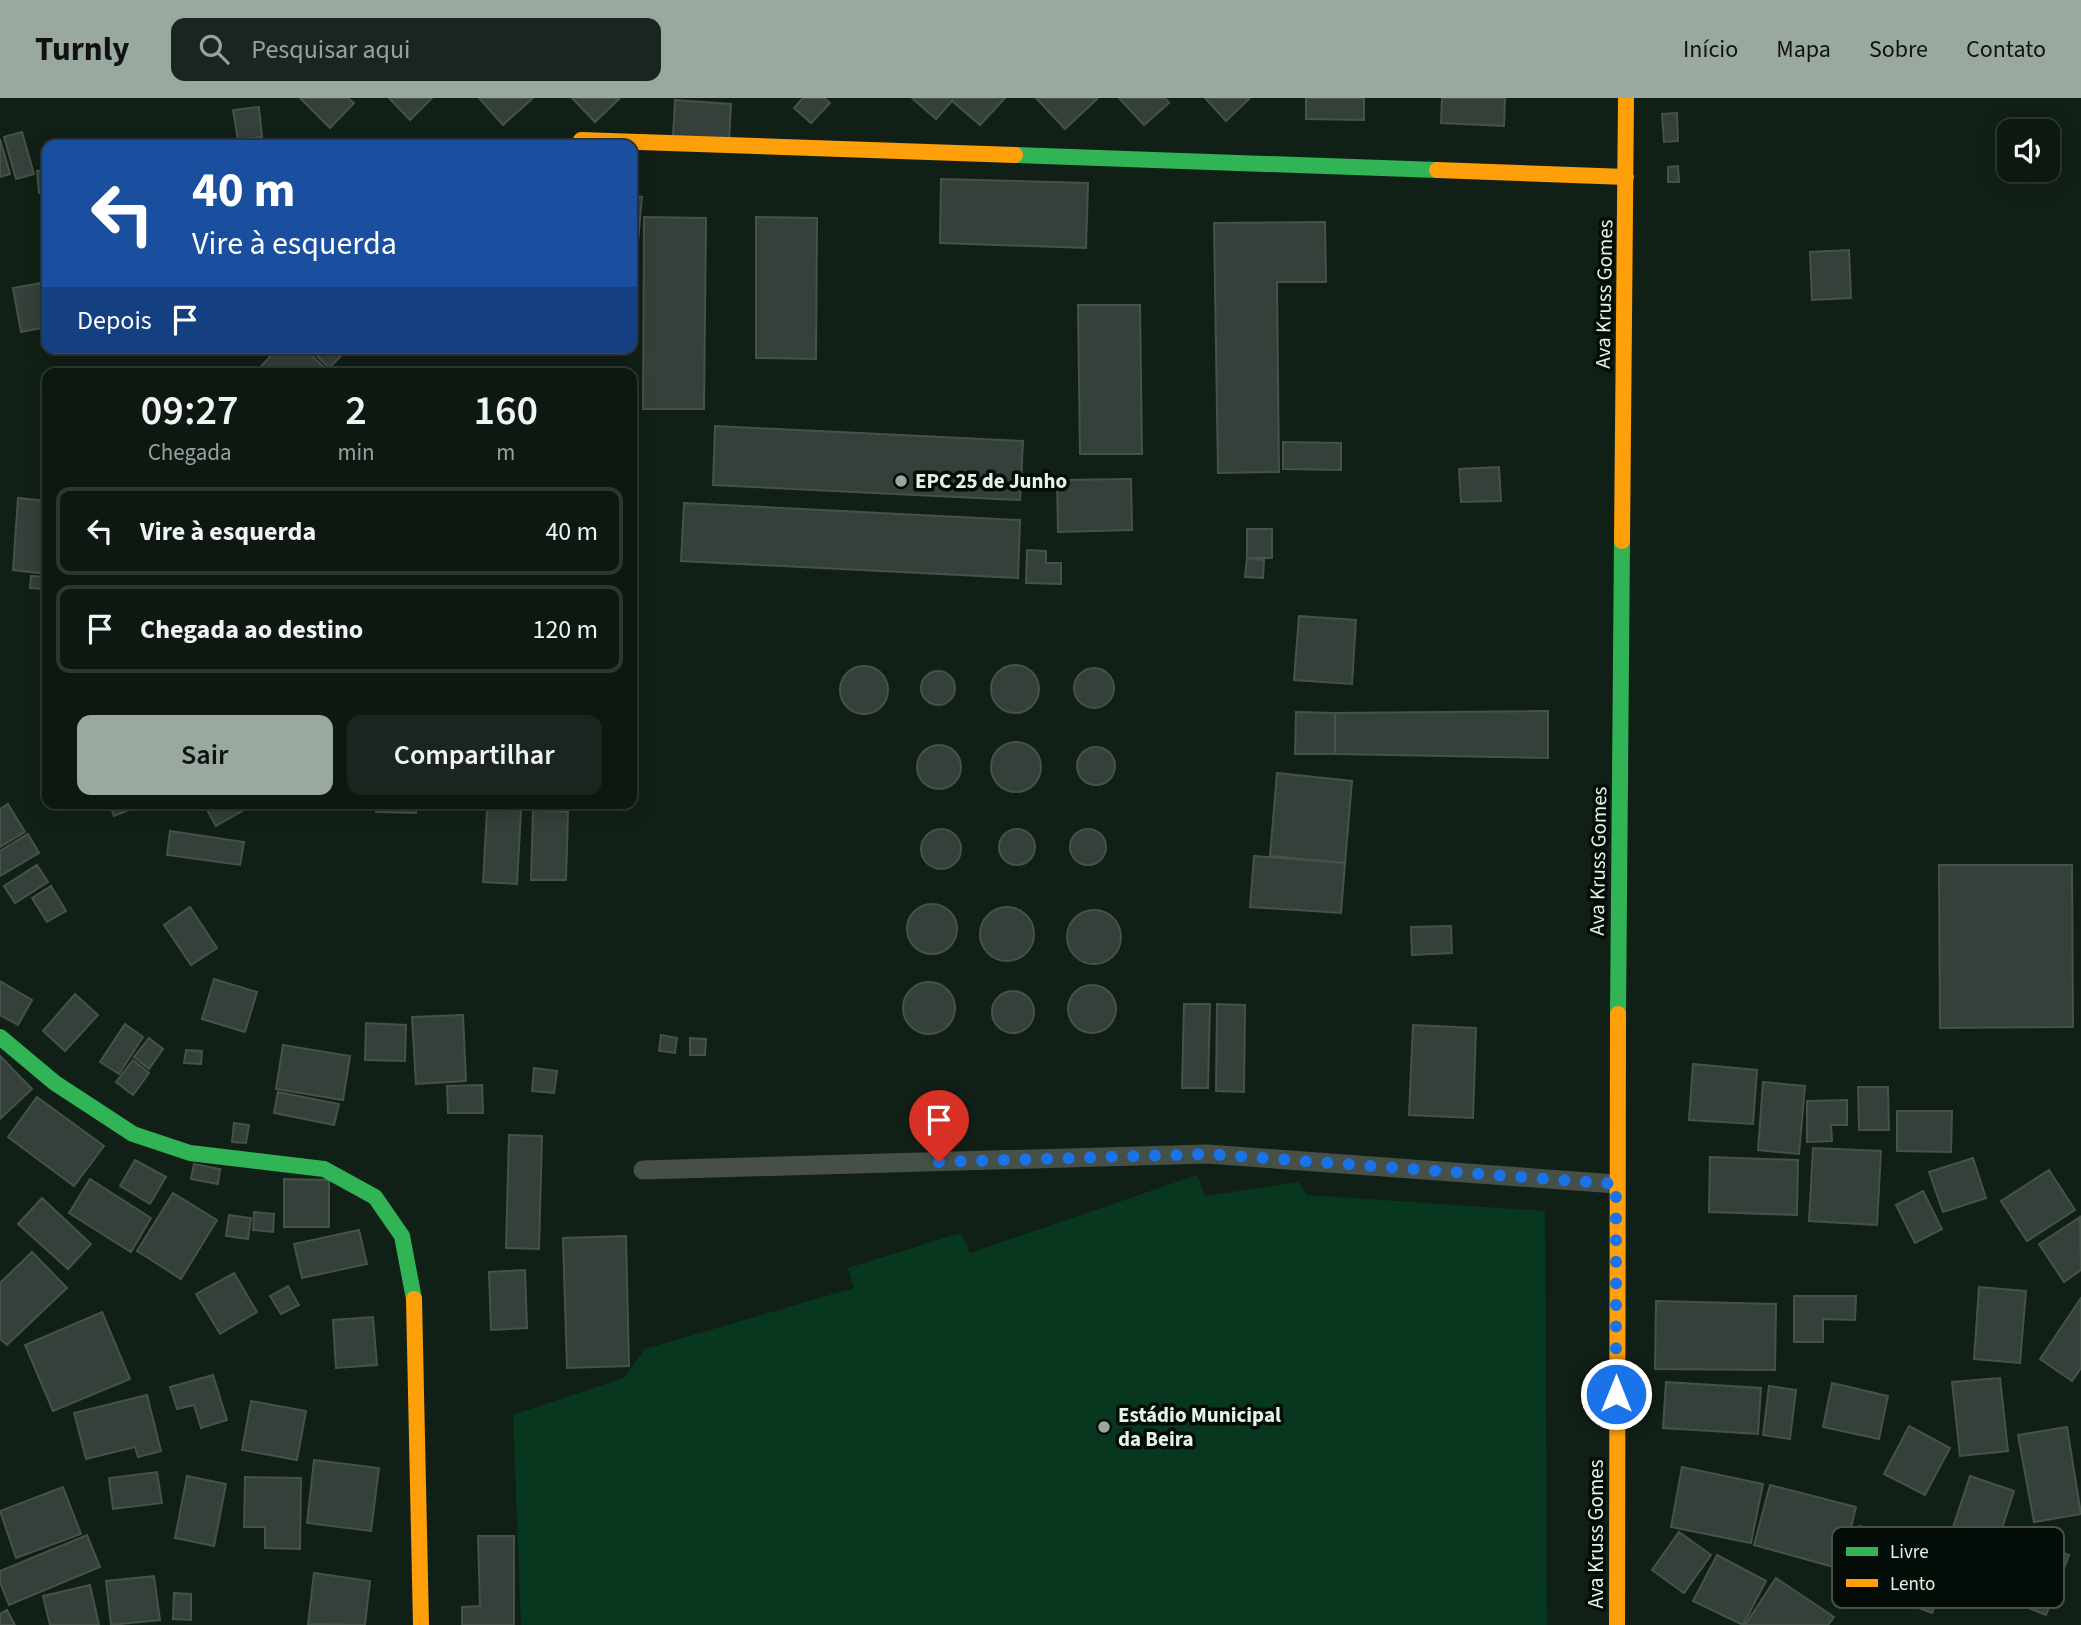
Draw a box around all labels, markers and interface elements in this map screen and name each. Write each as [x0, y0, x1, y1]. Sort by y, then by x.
search box [171, 18, 661, 81]
text: Turnly [35, 26, 129, 73]
icon: search [195, 30, 233, 68]
text: Pesquisar aqui [251, 31, 411, 68]
text: Início [1683, 32, 1738, 67]
text: Mapa [1776, 32, 1831, 67]
text: Sobre [1869, 32, 1928, 67]
text: Contato [1966, 32, 2046, 67]
map controls [1997, 119, 2060, 182]
button: sound [1997, 119, 2060, 182]
text: 40 m [192, 156, 296, 226]
icon: left [77, 168, 168, 259]
street label: Ava Kruss Gomes [1588, 219, 1620, 369]
text: Vire à esquerda [192, 221, 397, 267]
icon: arrive [166, 301, 204, 339]
text: Depois [77, 302, 152, 339]
text: 09:27 [141, 381, 239, 441]
text: 2 [345, 381, 367, 441]
text: 160 [474, 381, 538, 441]
text: Chegada [148, 436, 232, 469]
text: min [337, 436, 375, 469]
text: m [496, 436, 515, 469]
place label: EPC 25 de Junho [915, 466, 1067, 496]
marker: EPC 25 de Junho [893, 473, 909, 489]
icon: left [81, 512, 119, 550]
text: Vire à esquerda [140, 513, 316, 550]
text: 40 m [545, 513, 598, 550]
icon: arrive [81, 610, 119, 648]
text: Chegada ao destino [140, 611, 363, 648]
text: 120 m [532, 611, 598, 648]
button: Sair [77, 715, 333, 795]
button: Compartilhar [347, 715, 602, 795]
street label: Ava Kruss Gomes [1582, 786, 1614, 936]
pin [909, 1090, 969, 1162]
icon: arrive [920, 1101, 958, 1139]
position arrow [1579, 1357, 1653, 1431]
place label: Estádio Municipal da Beira [1118, 1400, 1281, 1454]
marker: Estádio Municipal da Beira [1096, 1419, 1112, 1435]
street label: Ava Kruss Gomes [1581, 1459, 1611, 1609]
legend [1832, 1527, 2064, 1608]
text: Livre [1890, 1539, 1929, 1566]
text: Lento [1890, 1571, 1935, 1598]

